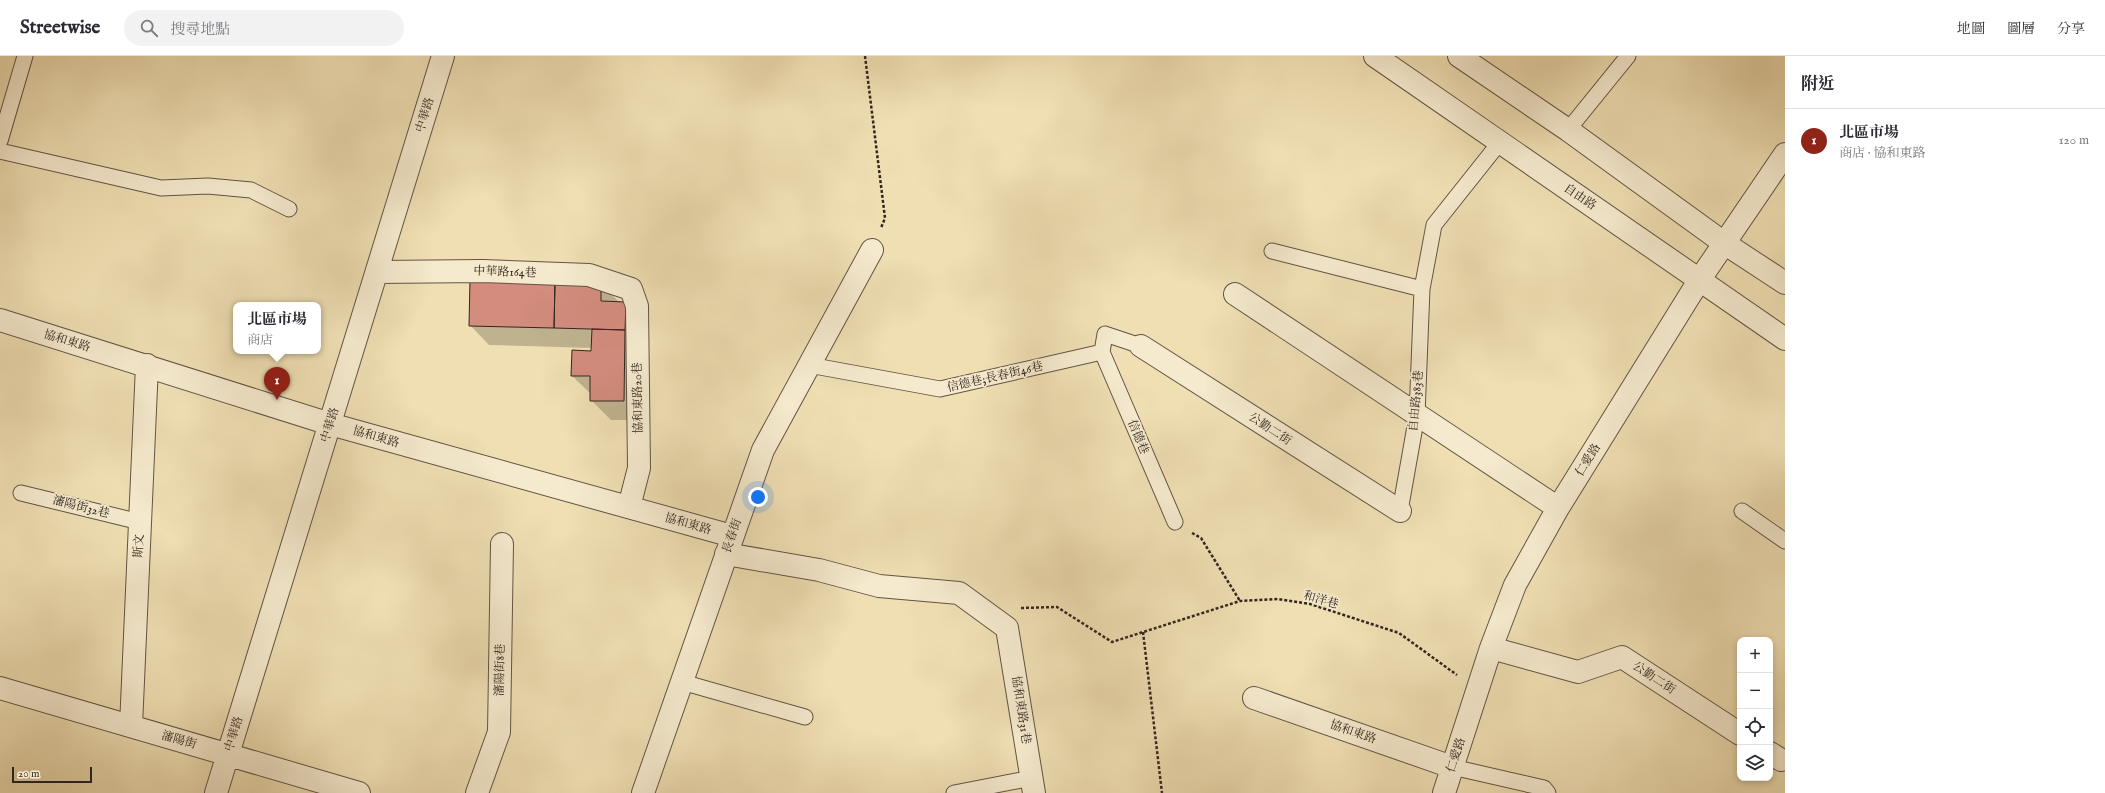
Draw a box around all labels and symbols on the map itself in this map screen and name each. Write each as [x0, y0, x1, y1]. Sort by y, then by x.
street label: 中華路 [413, 96, 437, 134]
street label: 自由路 [1561, 181, 1599, 213]
street label: 中華路164巷 [473, 263, 537, 281]
street label: 協和東路 [42, 327, 92, 355]
street label: 信德巷;長春街46巷 [945, 359, 1045, 395]
street label: 協和東路20巷 [630, 362, 646, 434]
pin: 1 [264, 367, 290, 400]
street label: 自由路383巷 [1406, 370, 1426, 432]
street label: 中華路 [318, 406, 342, 444]
street label: 公勤二街 [1246, 410, 1295, 449]
street label: 信德巷 [1124, 417, 1152, 457]
street label: 協和東路 [351, 423, 401, 451]
street label: 仁愛路 [1572, 441, 1604, 479]
your location [748, 487, 768, 507]
street label: 瀋陽街32巷 [51, 493, 111, 521]
street label: 協和東路 [663, 510, 713, 538]
street label: 長春街 [719, 516, 745, 555]
street label: 斯文 [131, 534, 147, 558]
street label: 和洋巷 [1302, 588, 1340, 612]
street label: 瀋陽街8巷 [492, 644, 508, 696]
street label: 公勤二街 [1630, 659, 1679, 698]
street label: 協和東路31巷 [1008, 675, 1034, 745]
street label: 中華路 [222, 715, 246, 753]
street label: 協和東路 [1328, 717, 1378, 747]
street label: 瀋陽街 [160, 728, 199, 752]
street label: 仁愛路 [1443, 736, 1469, 774]
scale bar [12, 765, 92, 784]

